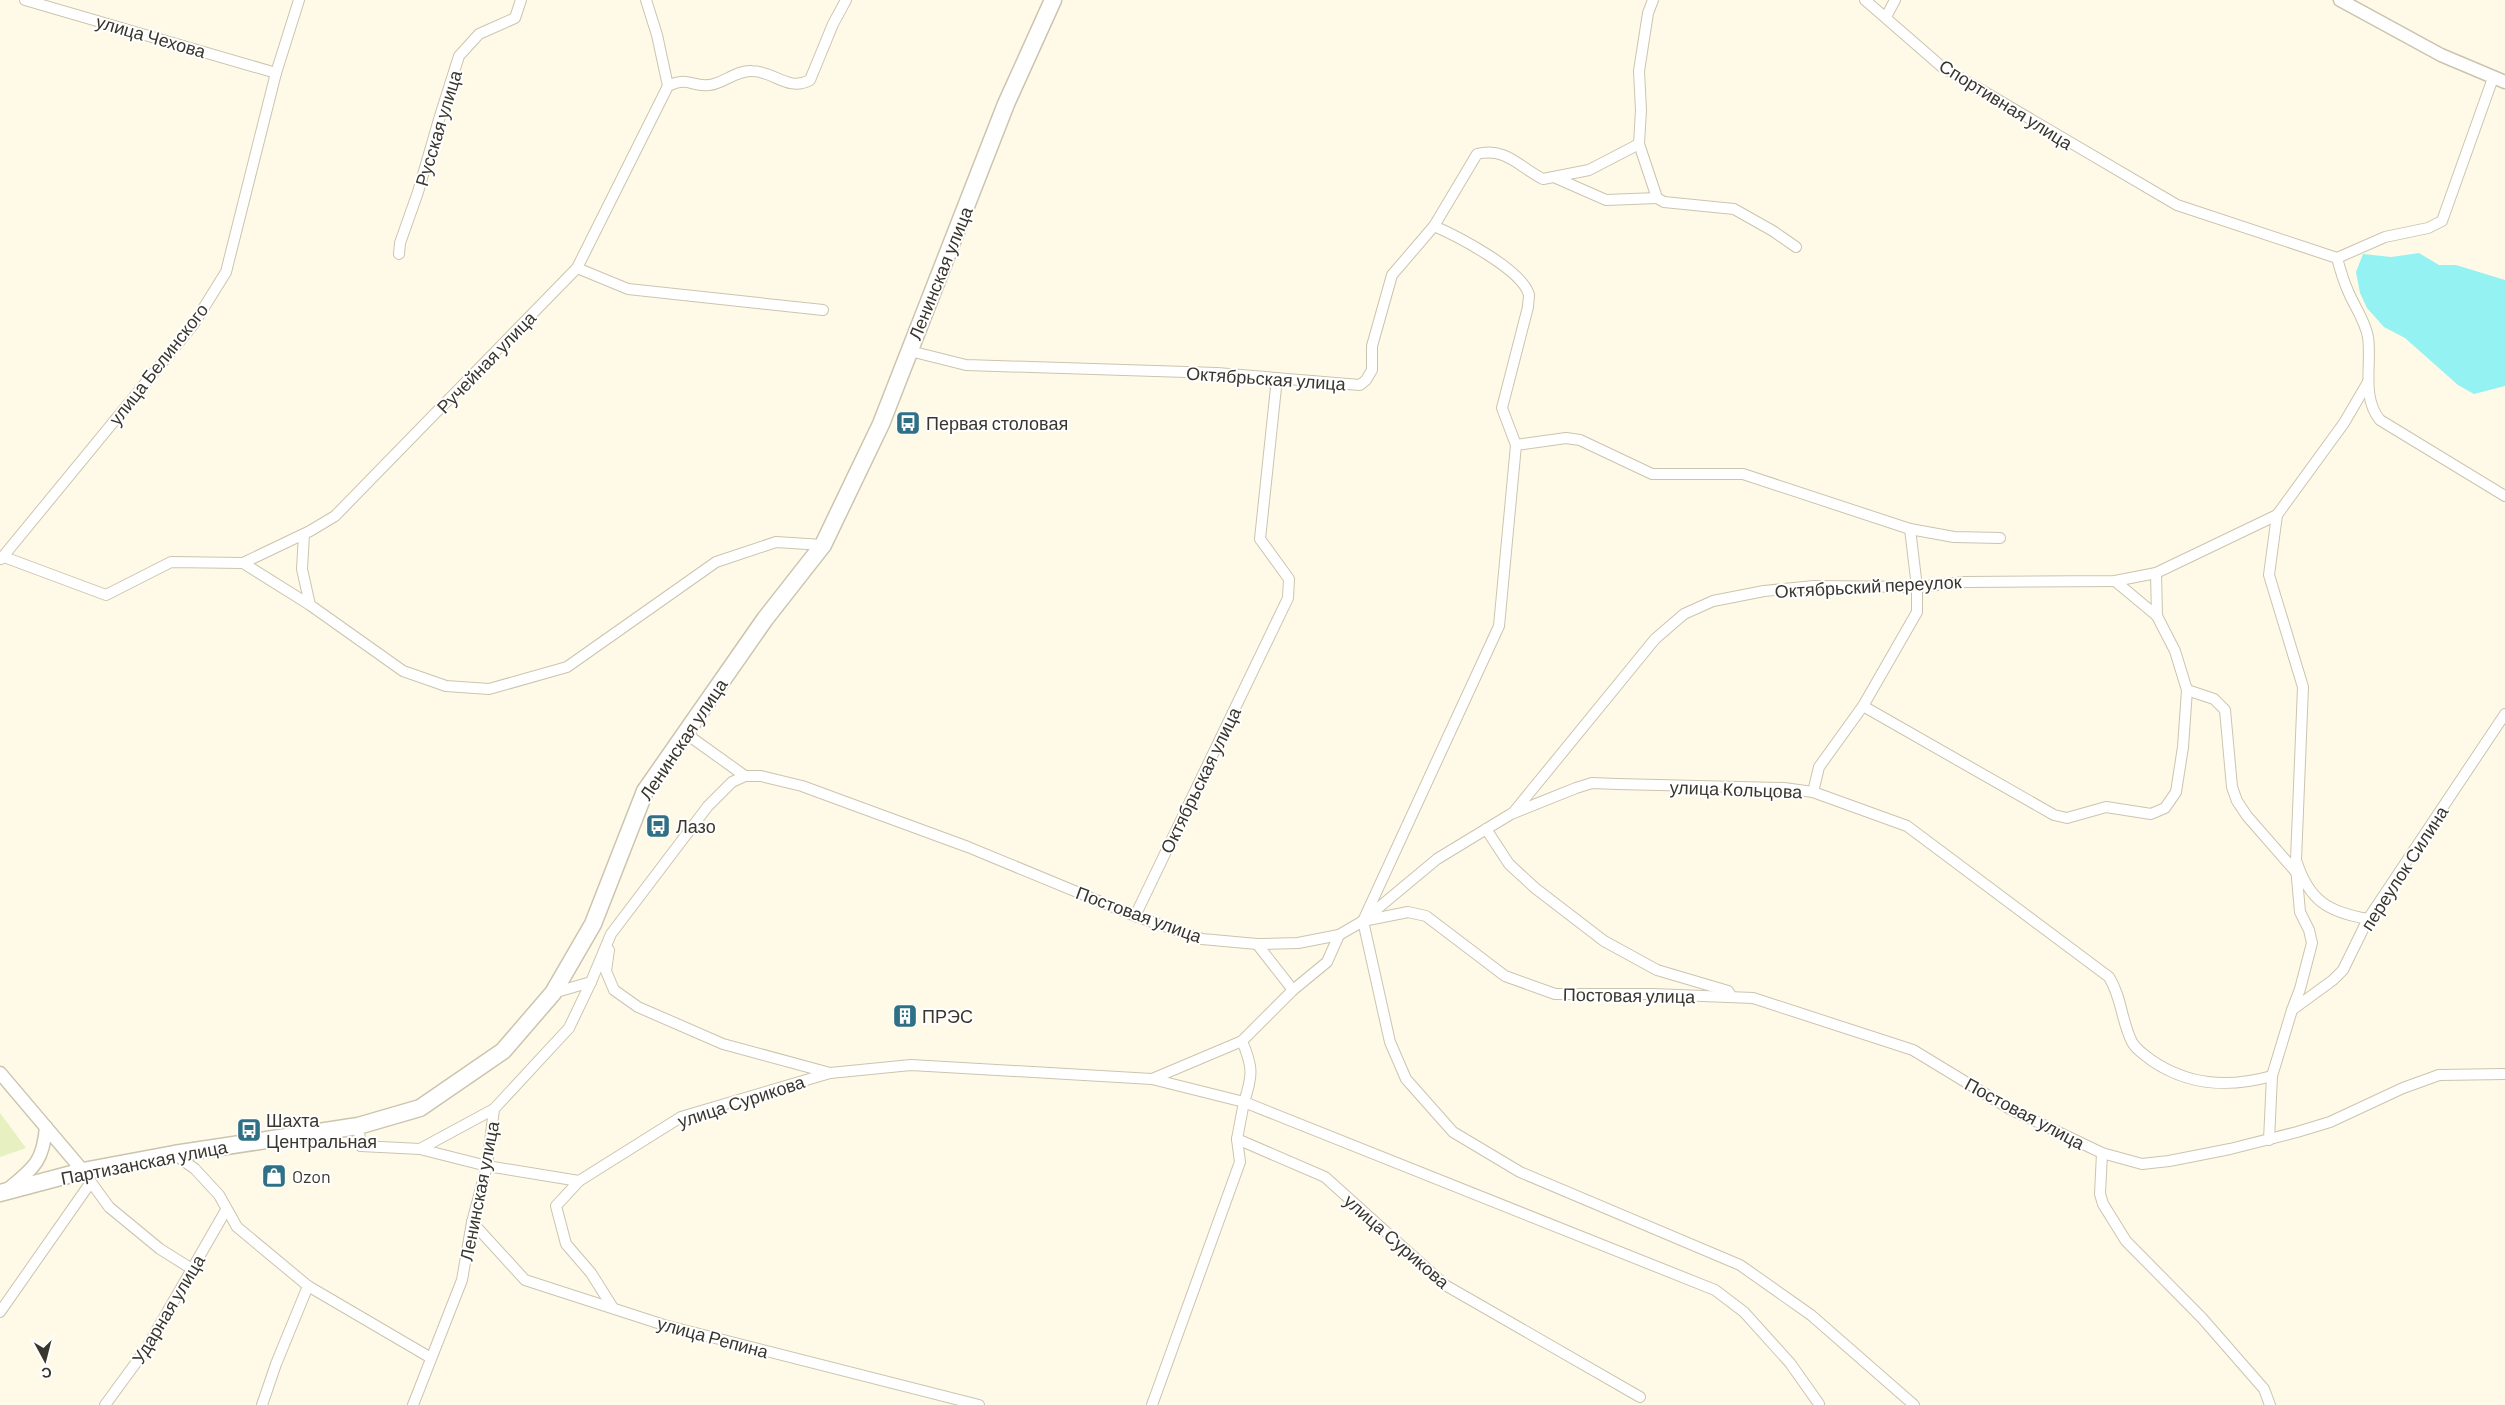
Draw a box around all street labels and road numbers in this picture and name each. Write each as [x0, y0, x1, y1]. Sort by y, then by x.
street label: улица Чехова [94, 10, 209, 62]
street label: Спортивная улица [1935, 54, 2078, 154]
street label: Русская улица [410, 67, 466, 189]
street label: Ленинская улица [903, 202, 977, 343]
street label: улица Белинского [104, 299, 212, 429]
street label: Ручейная улица [432, 306, 541, 418]
street label: Октябрьская улица [1185, 361, 1347, 395]
street label: Октябрьский переулок [1774, 570, 1962, 602]
street label: Ленинская улица [634, 673, 732, 804]
street label: Октябрьская улица [1155, 702, 1245, 857]
street label: улица Кольцова [1669, 776, 1804, 802]
street label: переулок Силина [2356, 801, 2453, 934]
street label: Постовая улица [1073, 881, 1206, 947]
street label: Постовая улица [1563, 983, 1696, 1007]
street label: улица Сурикова [675, 1070, 808, 1132]
street label: Постовая улица [1961, 1072, 2089, 1154]
street label: Ленинская улица [455, 1118, 504, 1263]
street label: Партизанская улица [59, 1135, 230, 1189]
street label: улица Сурикова [1340, 1189, 1455, 1293]
street label: Ударная улица [127, 1250, 210, 1368]
street label: улица Репина [655, 1312, 772, 1363]

